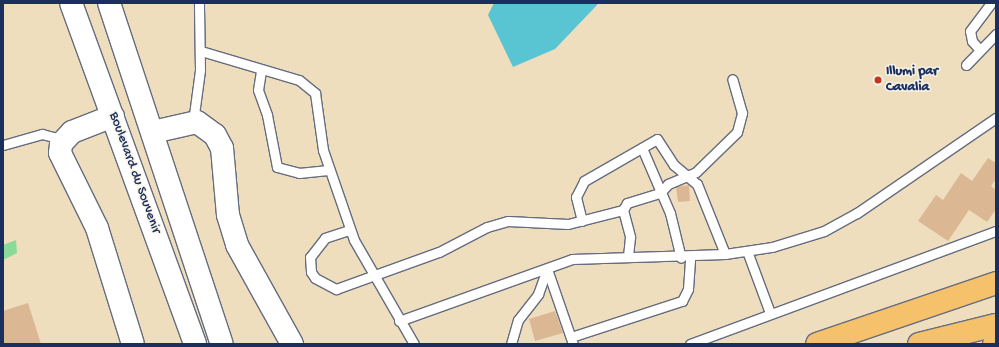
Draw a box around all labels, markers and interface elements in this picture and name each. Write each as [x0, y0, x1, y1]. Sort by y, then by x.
place label: Illumi par Cavalia [886, 64, 938, 96]
marker: Illumi par Cavalia [873, 75, 883, 85]
street label: Boulevard du Souvenir [104, 110, 164, 236]

